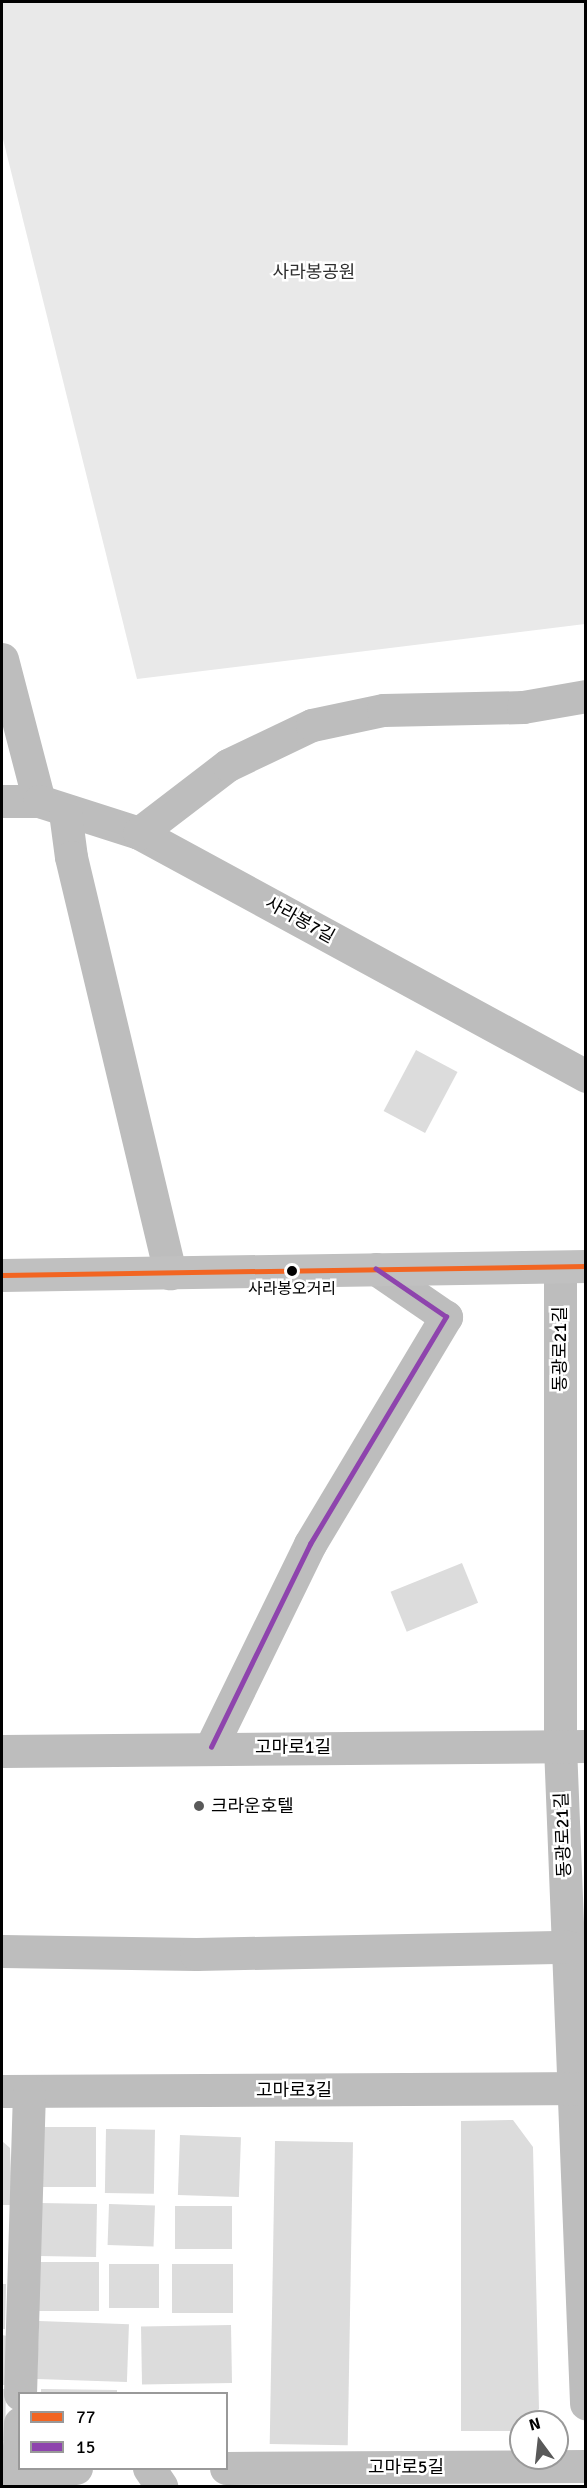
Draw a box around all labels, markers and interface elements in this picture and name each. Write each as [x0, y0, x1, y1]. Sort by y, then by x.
park label: 사라봉공원 [273, 261, 355, 283]
street label: 사라봉7길 [262, 892, 338, 948]
marker: 사라봉오거리 [286, 1265, 298, 1277]
place label: 사라봉오거리 [248, 1279, 336, 1299]
street label: 동광로21길 [549, 1306, 571, 1392]
street label: 고마로1길 [255, 1736, 331, 1758]
street label: 동광로21길 [551, 1792, 575, 1878]
place label: 크라운호텔 [211, 1795, 294, 1817]
marker: 크라운호텔 [192, 1799, 206, 1813]
street label: 고마로3길 [256, 2079, 332, 2101]
legend [18, 2392, 228, 2470]
text: 77 [76, 2406, 95, 2428]
north arrow [509, 2410, 569, 2470]
text: N [527, 2413, 543, 2436]
text: 15 [76, 2436, 95, 2458]
street label: 고마로5길 [368, 2456, 444, 2478]

